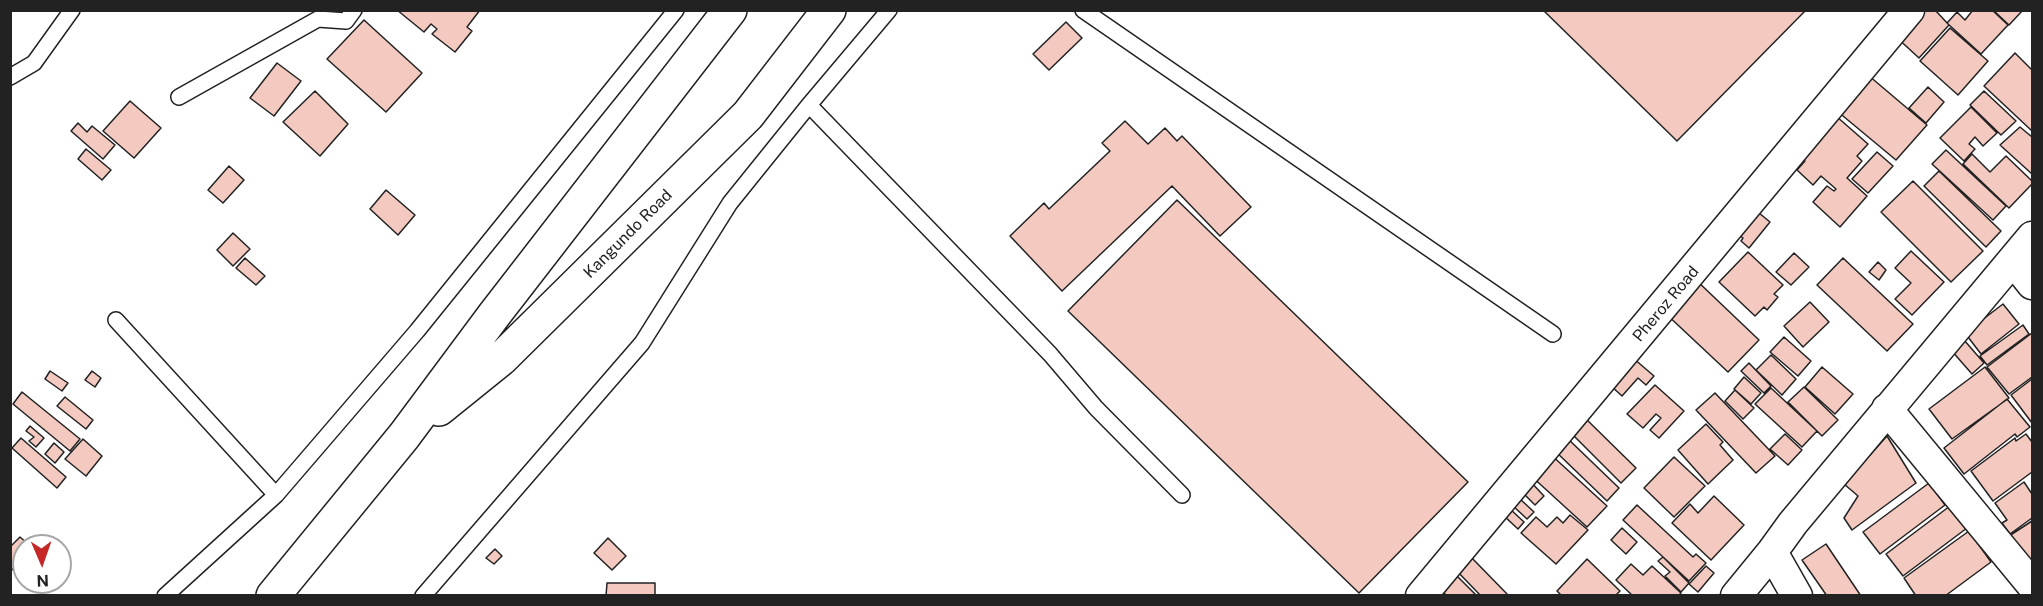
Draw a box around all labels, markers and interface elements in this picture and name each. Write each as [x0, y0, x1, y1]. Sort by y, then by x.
street label: Kangundo Road [580, 186, 676, 282]
street label: Pheroz Road [1629, 262, 1703, 346]
north arrow [12, 534, 72, 594]
text: N [36, 571, 49, 590]

